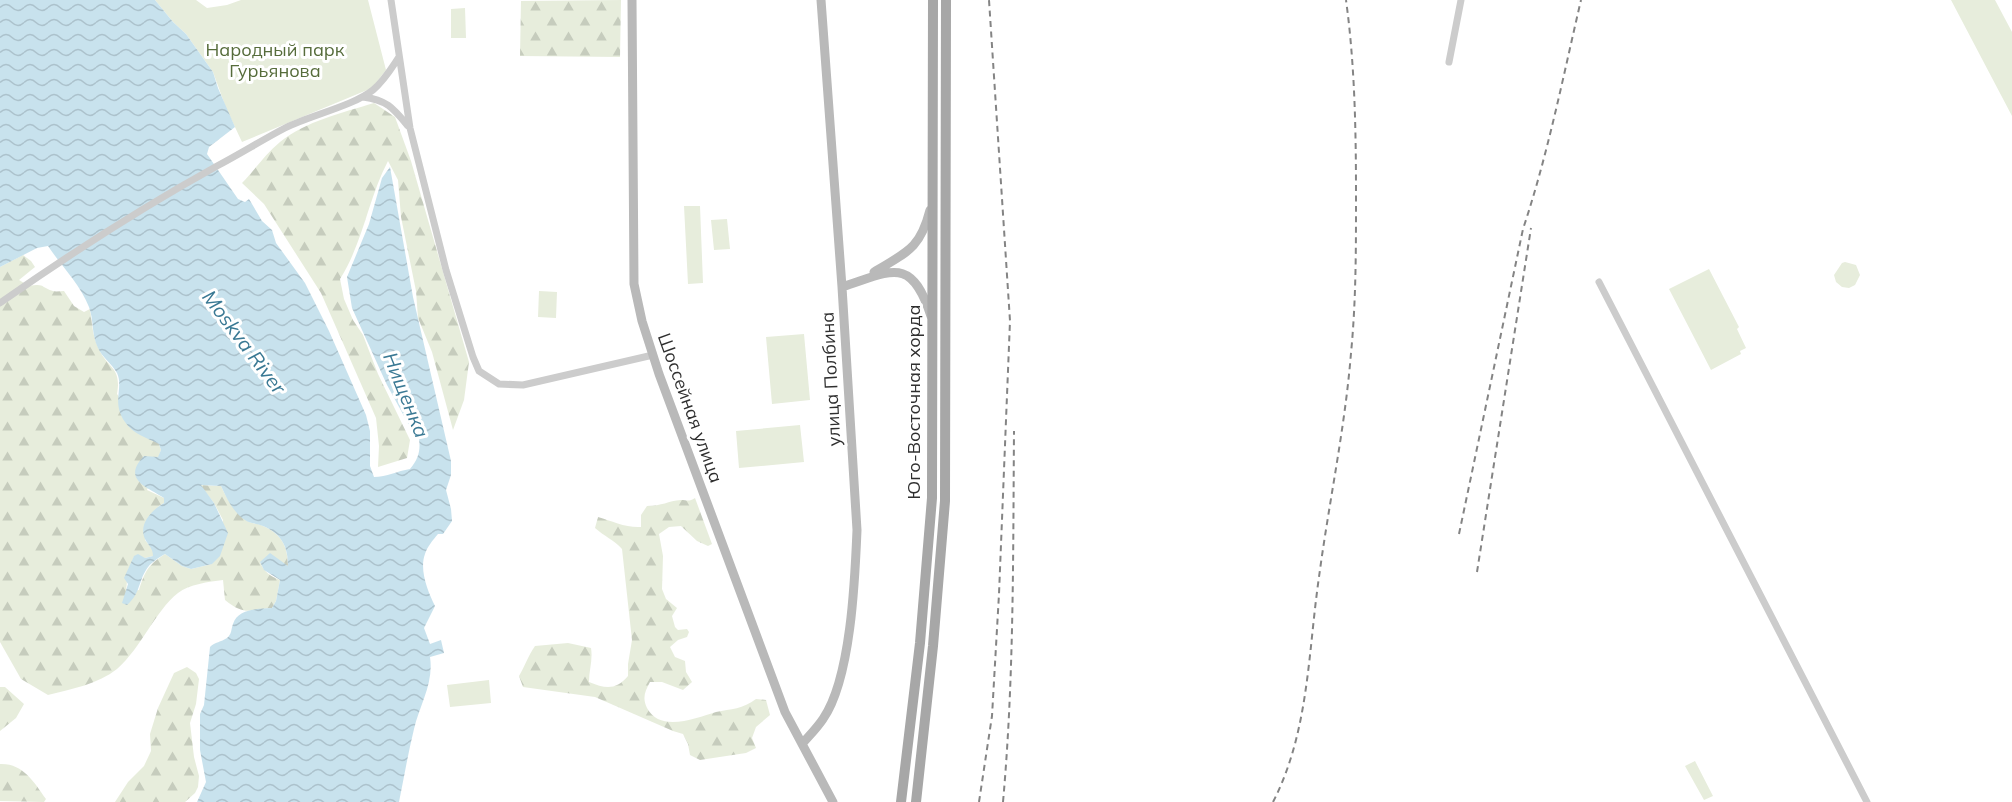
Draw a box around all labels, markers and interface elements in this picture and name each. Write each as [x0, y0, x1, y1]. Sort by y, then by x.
park label: Народный парк Гурьянова [205, 38, 345, 82]
water label: Moskva River [197, 285, 292, 399]
street label: Юго-Восточная хорда [902, 304, 925, 500]
street label: улица Полбина [815, 311, 846, 447]
street label: Шоссейная улица [653, 330, 728, 486]
water label: Нищенка [378, 348, 435, 441]

